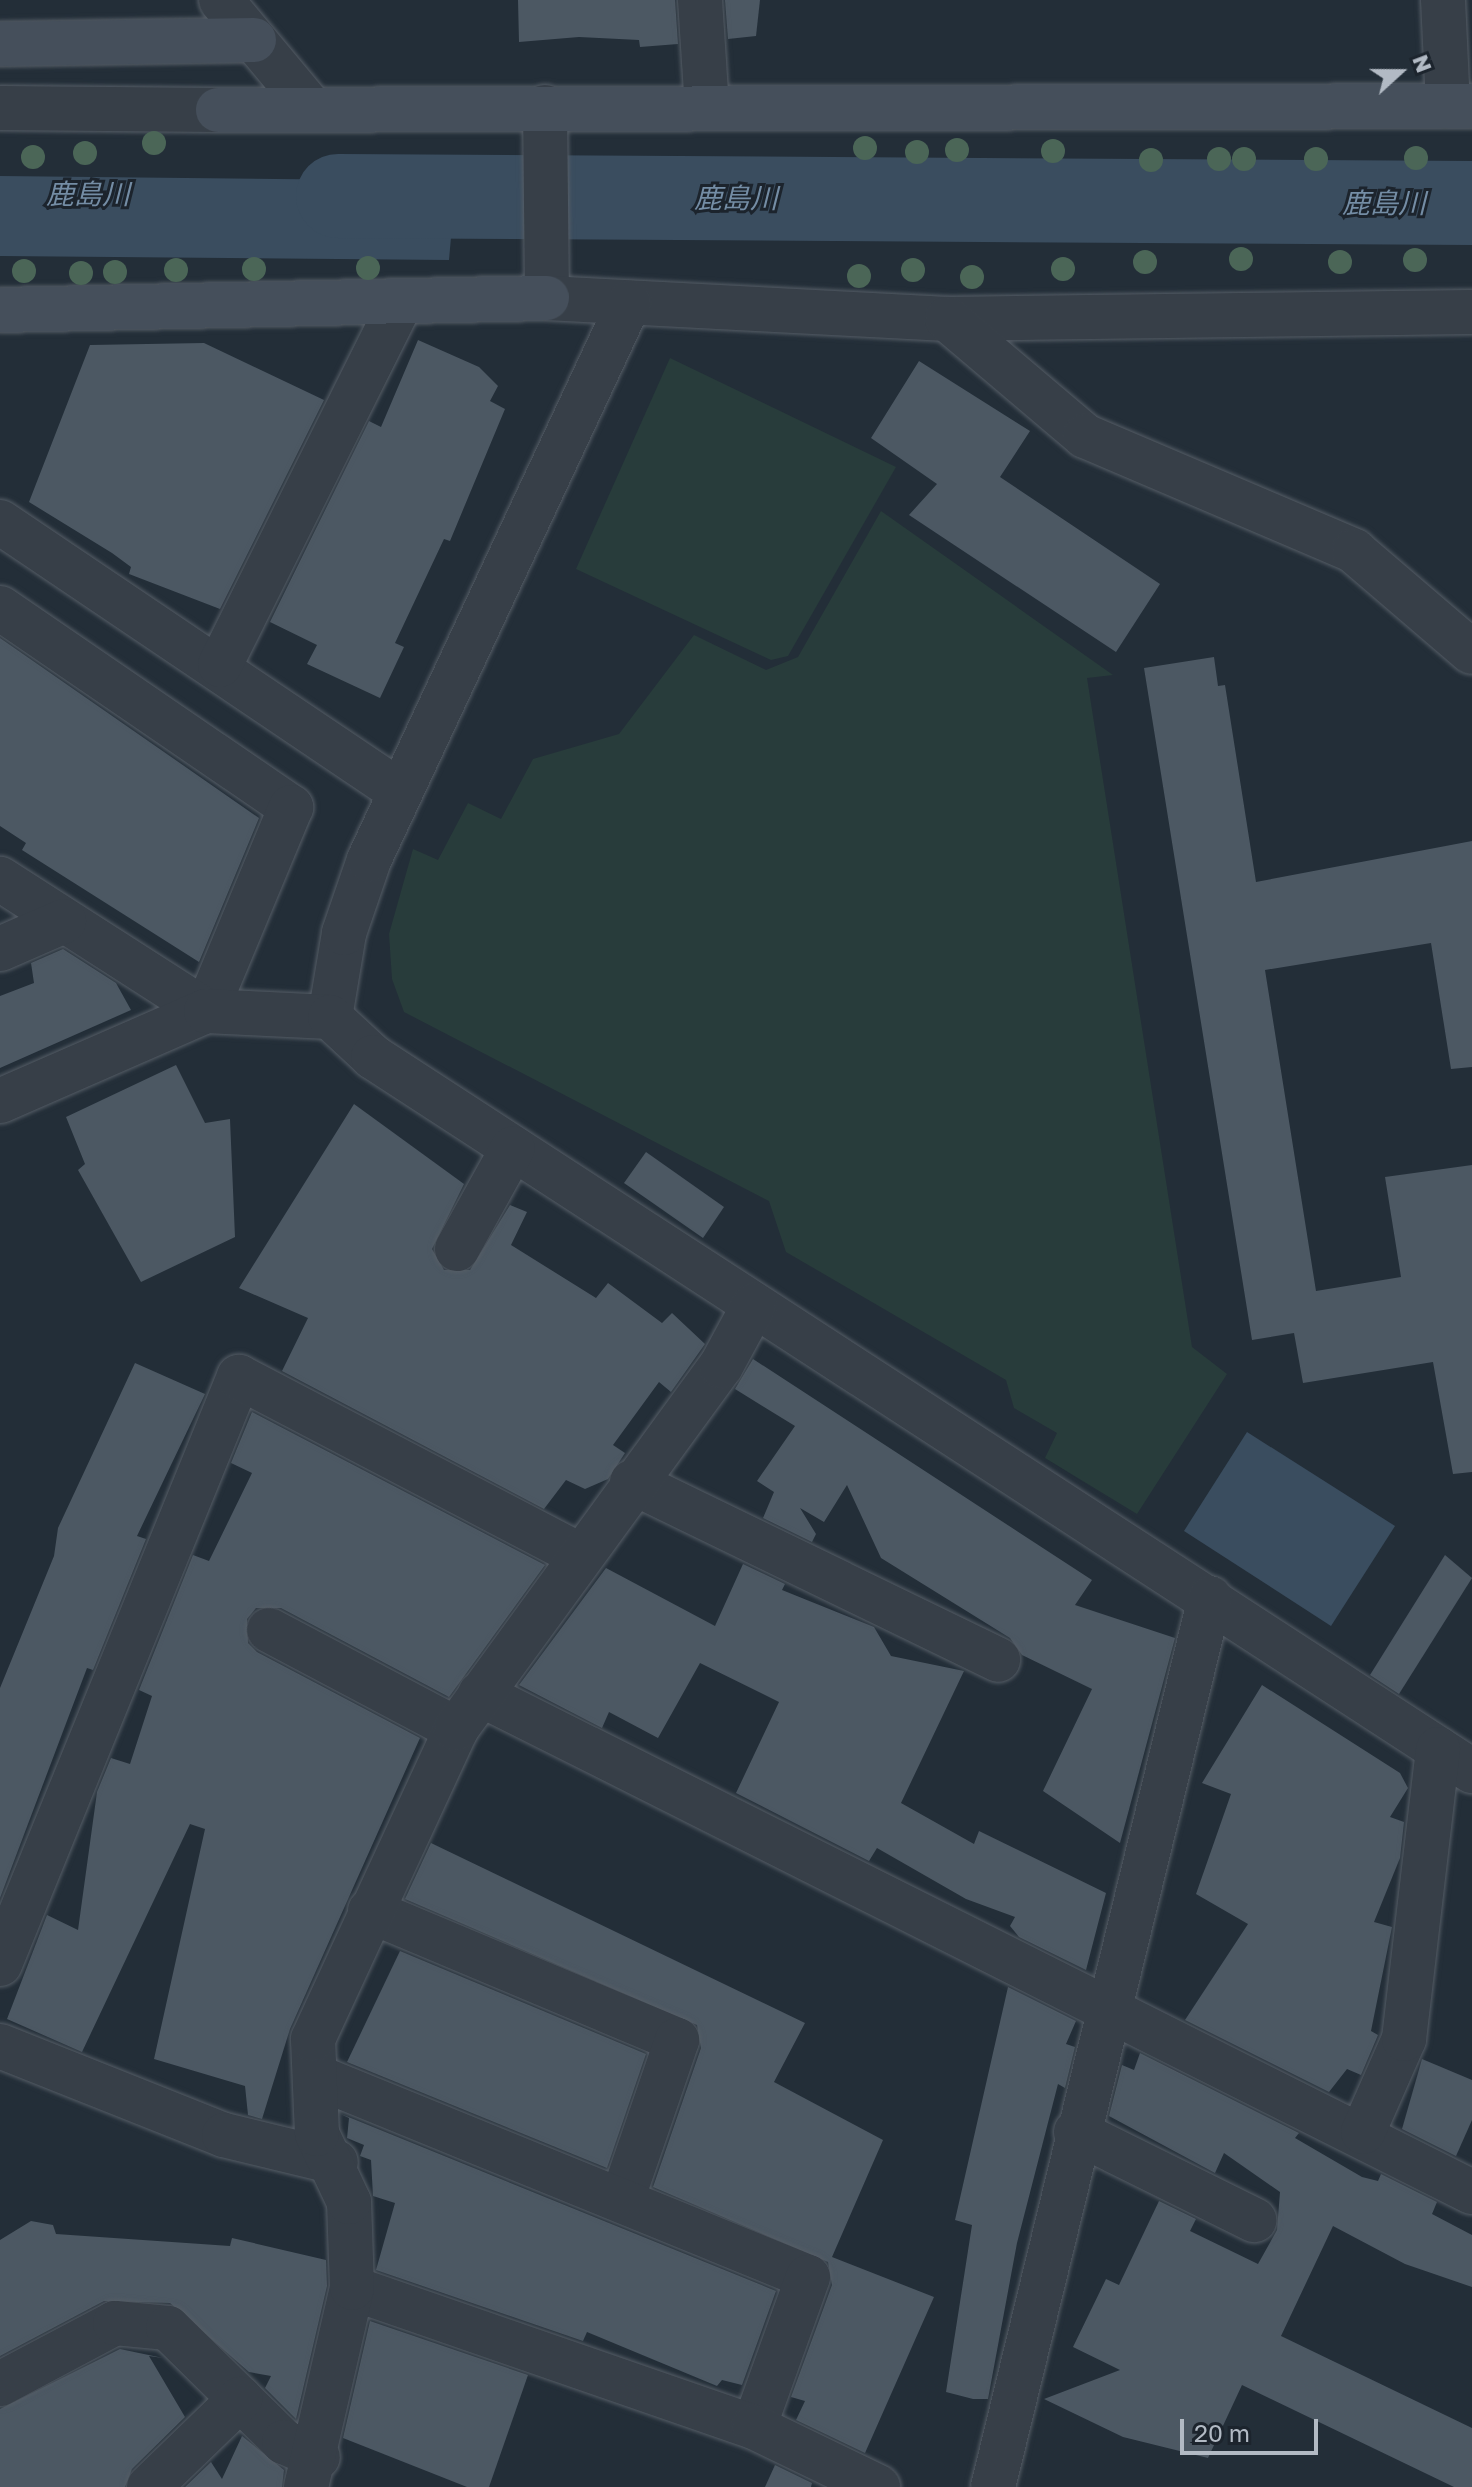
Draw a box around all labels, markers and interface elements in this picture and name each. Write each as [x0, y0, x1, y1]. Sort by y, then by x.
north arrow [1360, 32, 1440, 112]
text: N [1407, 51, 1438, 76]
water label: 鹿島川 [46, 177, 130, 211]
water label: 鹿島川 [694, 181, 778, 215]
water label: 鹿島川 [1342, 186, 1426, 220]
scale bar [1184, 2403, 1322, 2453]
text: 20 m [1194, 2418, 1250, 2447]

